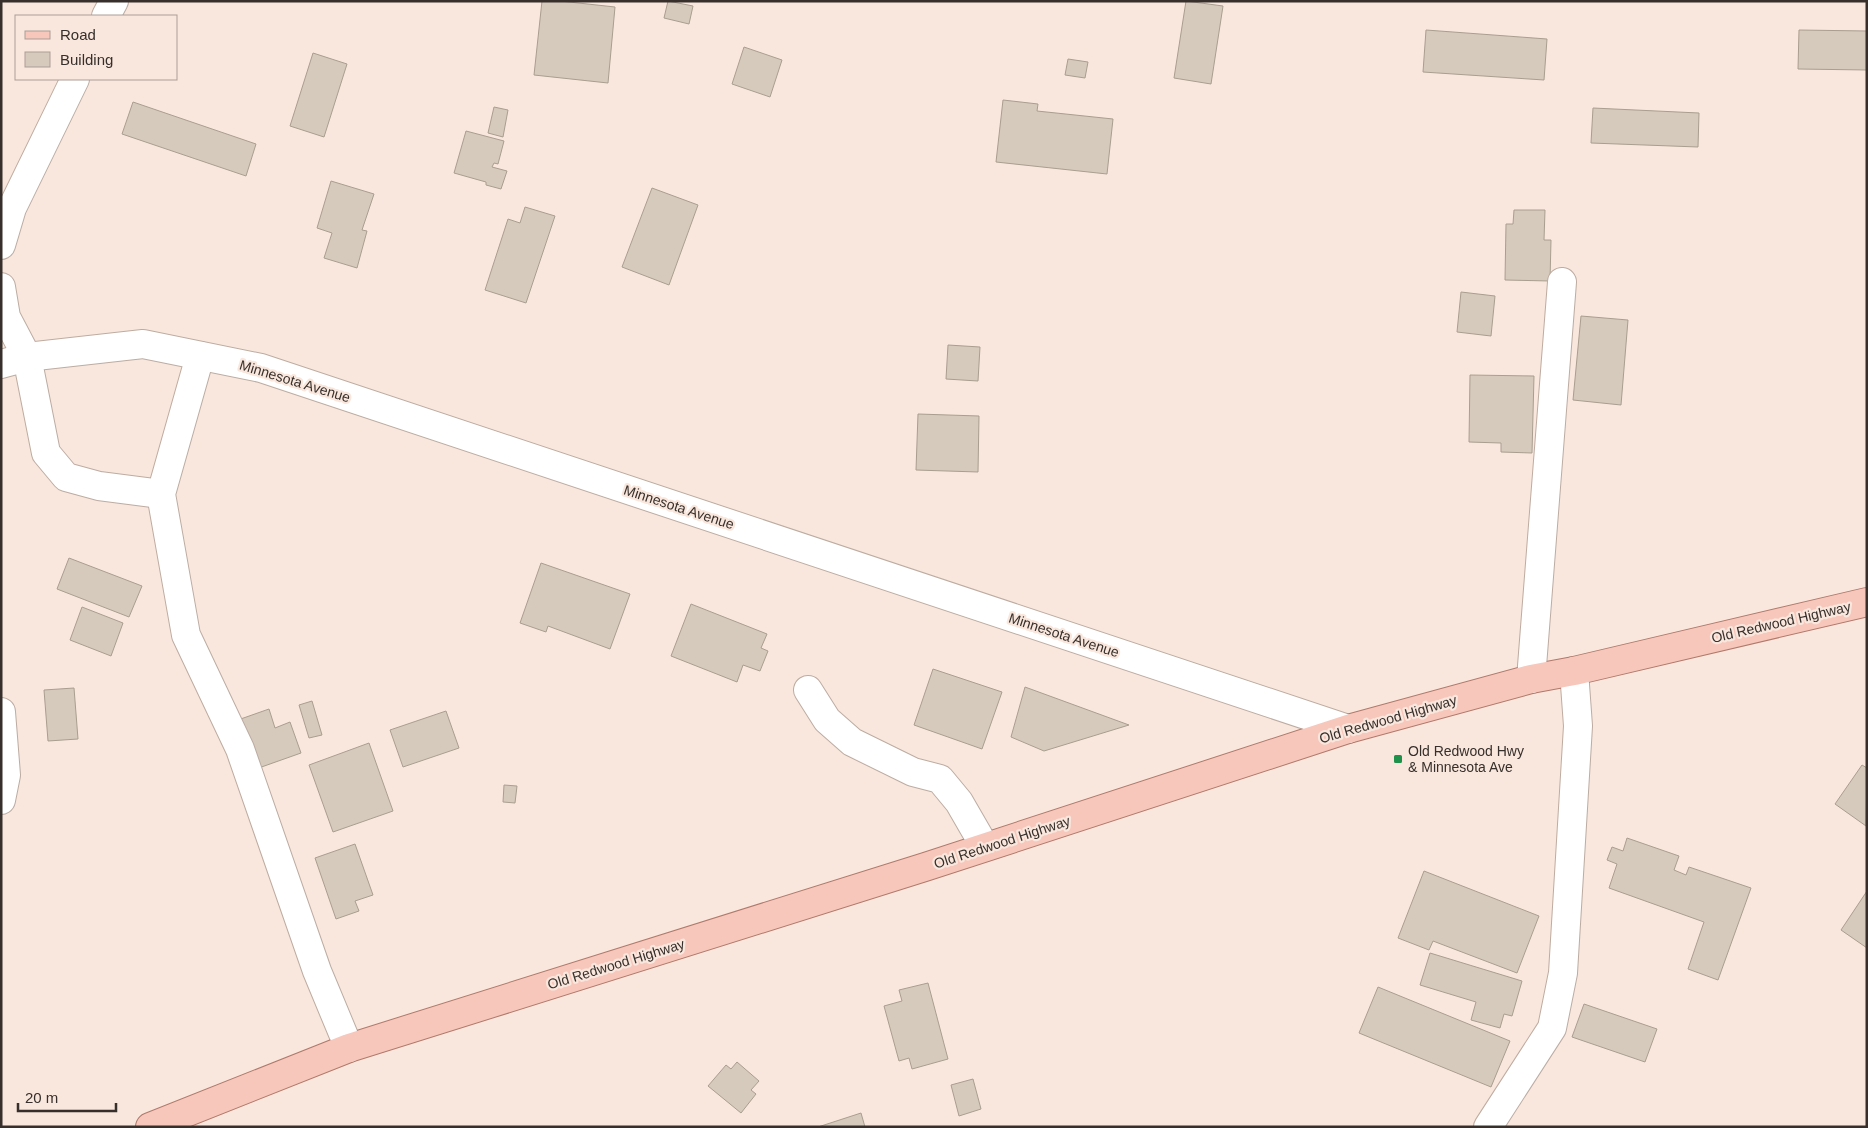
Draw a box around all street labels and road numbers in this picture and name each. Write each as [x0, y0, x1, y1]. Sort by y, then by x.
street label: Minnesota Avenue [238, 357, 352, 406]
street label: Minnesota Avenue [622, 482, 736, 532]
street label: Old Redwood Highway [1710, 598, 1852, 646]
street label: Minnesota Avenue [1007, 610, 1121, 660]
street label: Old Redwood Highway [1317, 692, 1459, 746]
street label: Old Redwood Highway [932, 812, 1072, 872]
street label: Old Redwood Highway [546, 936, 686, 992]

